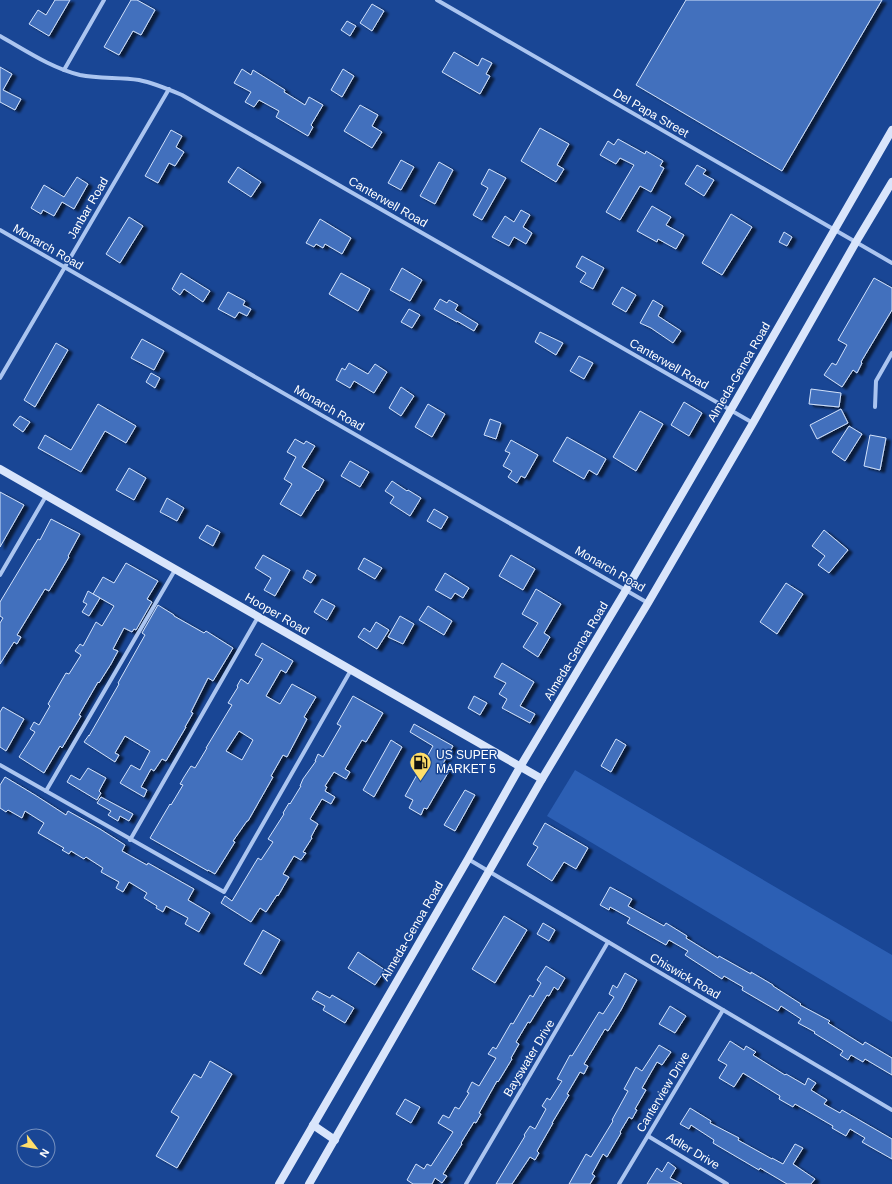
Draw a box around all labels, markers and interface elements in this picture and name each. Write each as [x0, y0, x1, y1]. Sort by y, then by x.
street label: Del Papa Street [611, 86, 692, 141]
street label: Canterwell Road [346, 174, 430, 230]
street label: Janbar Road [65, 175, 111, 241]
street label: Monarch Road [10, 221, 86, 273]
street label: Almeda-Genoa Road [705, 320, 773, 424]
street label: Canterwell Road [627, 336, 711, 392]
street label: Monarch Road [291, 382, 367, 434]
street label: Monarch Road [572, 543, 648, 595]
street label: Hooper Road [243, 590, 311, 638]
street label: Almeda-Genoa Road [541, 599, 611, 703]
place label: US SUPER MARKET 5 [436, 748, 498, 776]
fuel station icon: US SUPER MARKET 5 [408, 749, 434, 782]
street label: Almeda-Genoa Road [378, 879, 446, 983]
street label: Chiswick Road [647, 950, 723, 1002]
street label: Bayswater Drive [501, 1017, 558, 1099]
street label: Canterview Drive [633, 1049, 693, 1135]
north arrow [16, 1128, 56, 1168]
street label: Adler Drive [664, 1130, 722, 1172]
text: N [37, 1147, 52, 1160]

